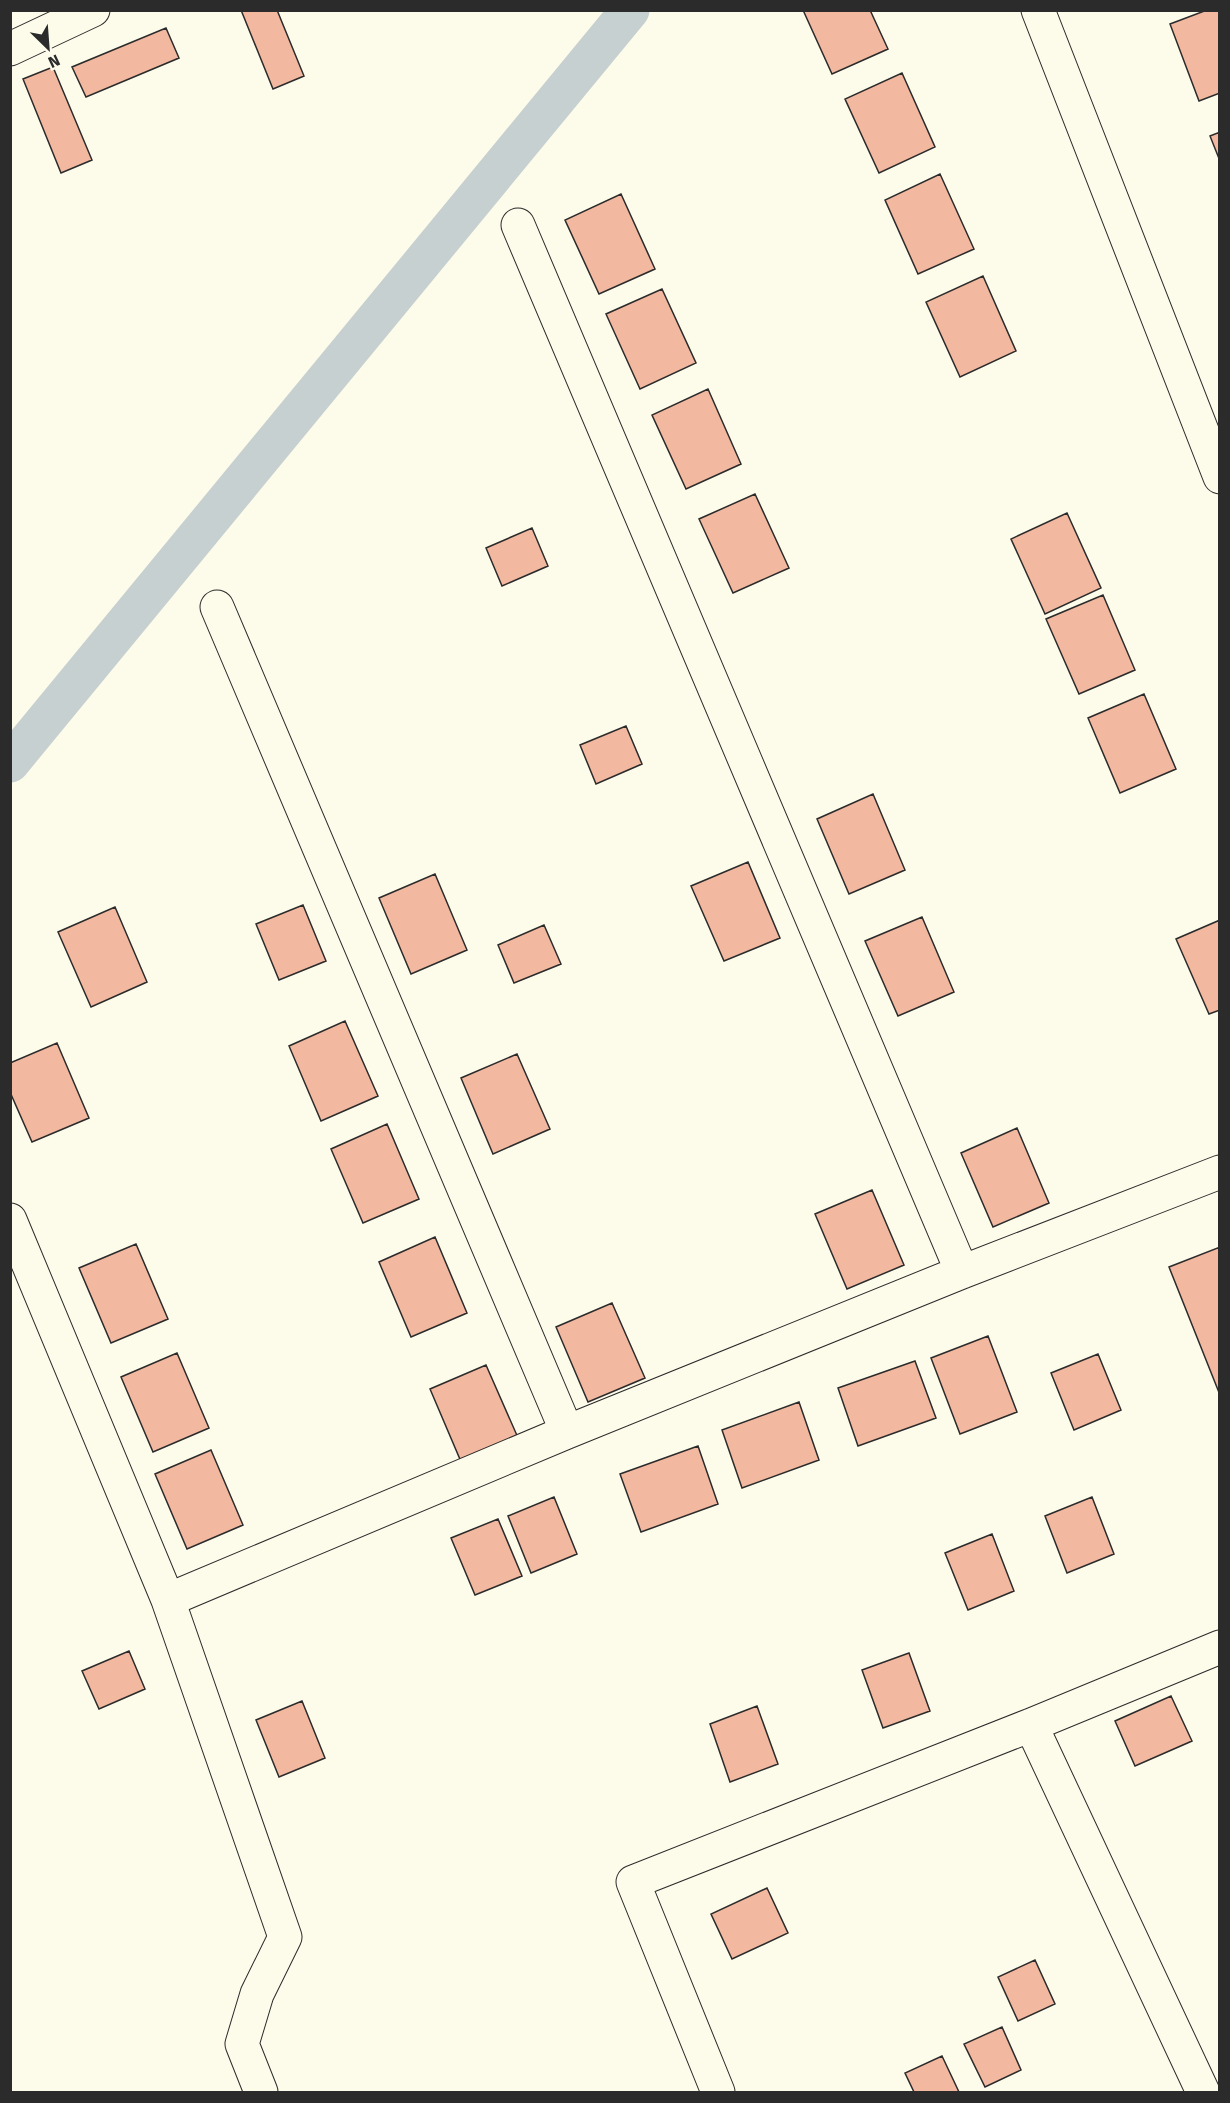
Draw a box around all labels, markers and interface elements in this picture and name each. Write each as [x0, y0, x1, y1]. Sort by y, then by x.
north arrow [18, 18, 78, 78]
text: N [45, 50, 63, 72]

